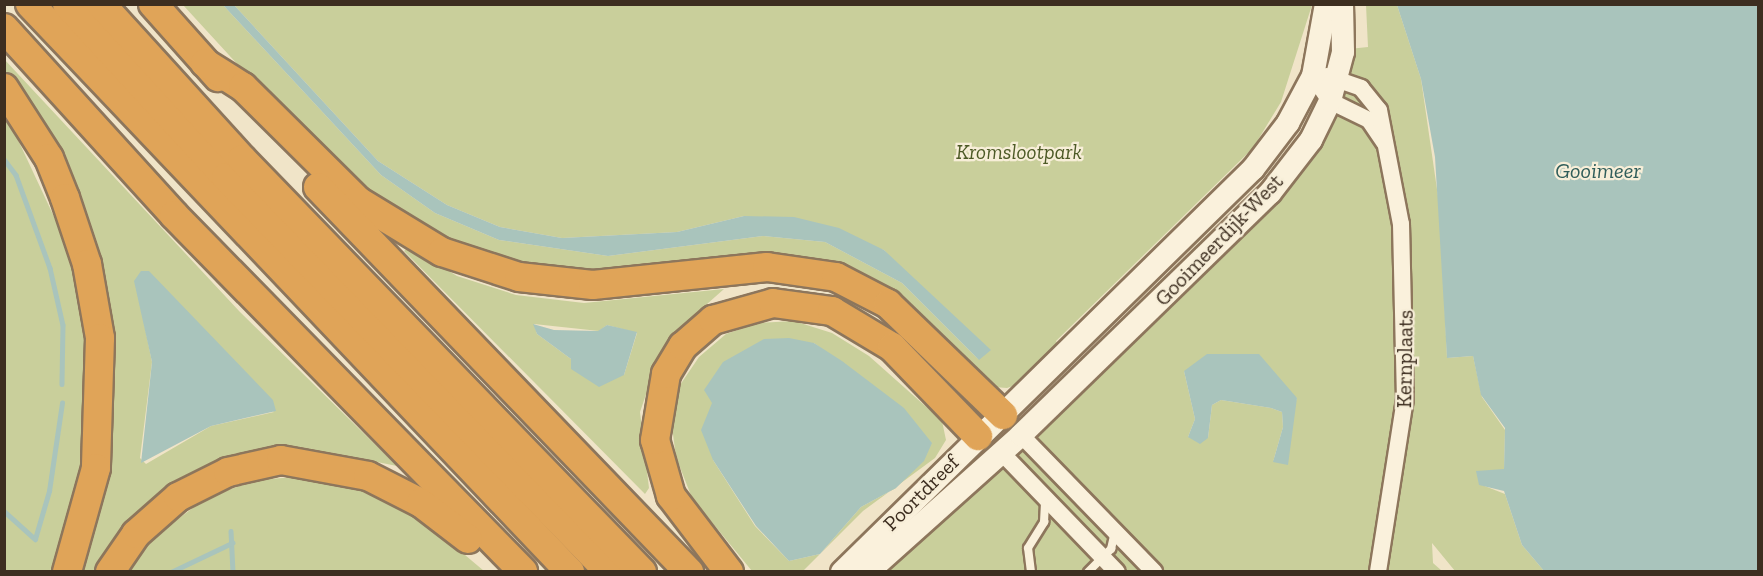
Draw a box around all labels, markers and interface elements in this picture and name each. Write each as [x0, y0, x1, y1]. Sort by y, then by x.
park label: Kromslootpark [956, 139, 1082, 165]
water label: Gooimeer [1555, 158, 1641, 184]
street label: Gooimeerdijk-West [1150, 169, 1288, 311]
street label: Kernplaats [1392, 310, 1418, 408]
street label: Poortdreef [878, 450, 964, 536]

